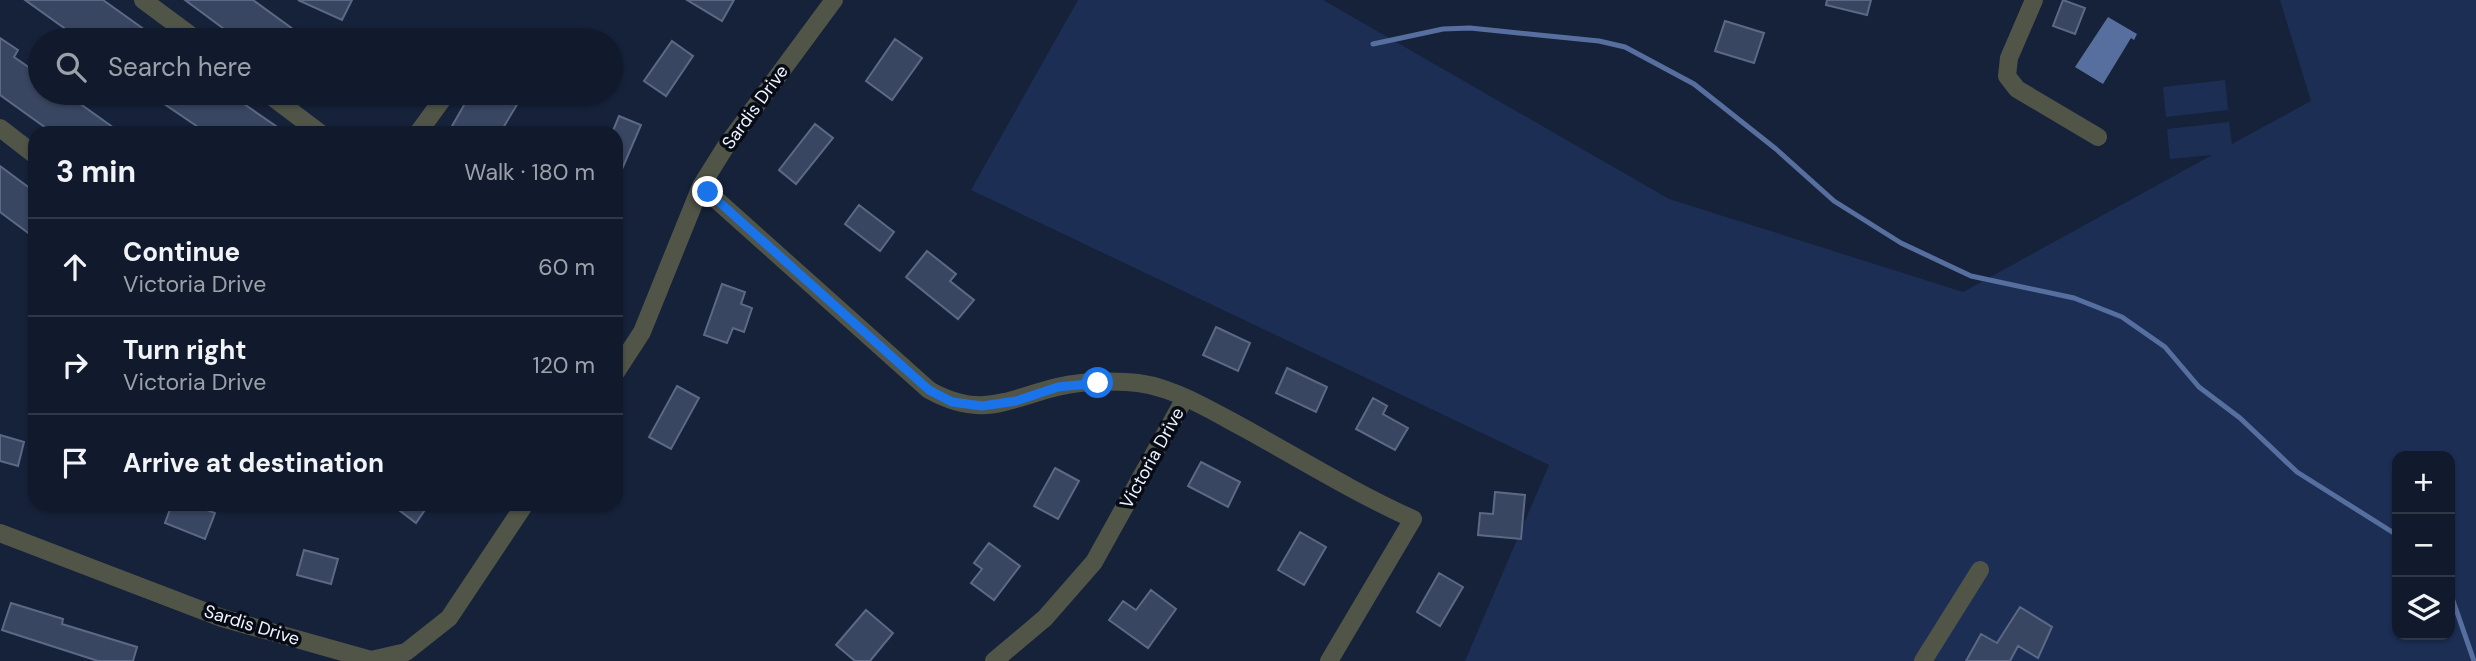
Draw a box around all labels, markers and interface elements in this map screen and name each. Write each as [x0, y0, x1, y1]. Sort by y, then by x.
search box [28, 28, 623, 105]
icon: search [52, 48, 90, 86]
text: Search here [108, 50, 251, 84]
street label: Sardis Drive [716, 60, 794, 154]
text: 3 min [56, 152, 136, 191]
text: Walk · 180 m [464, 157, 595, 187]
route end [692, 176, 723, 207]
text: Continue [123, 235, 240, 269]
icon: ahead [56, 248, 94, 286]
text: 60 m [538, 252, 595, 282]
text: Victoria Drive [123, 269, 266, 299]
text: Turn right [123, 333, 247, 367]
icon: right [56, 346, 94, 384]
text: 120 m [532, 350, 595, 380]
text: Victoria Drive [123, 367, 266, 397]
route start [1082, 367, 1113, 398]
street label: Victoria Drive [1114, 403, 1190, 513]
icon: arrive [56, 444, 94, 482]
text: Arrive at destination [123, 446, 384, 480]
map controls [2392, 451, 2455, 640]
button: + [2392, 451, 2455, 514]
button: − [2392, 514, 2455, 577]
button: layers [2392, 577, 2455, 640]
street label: Sardis Drive [201, 599, 303, 651]

